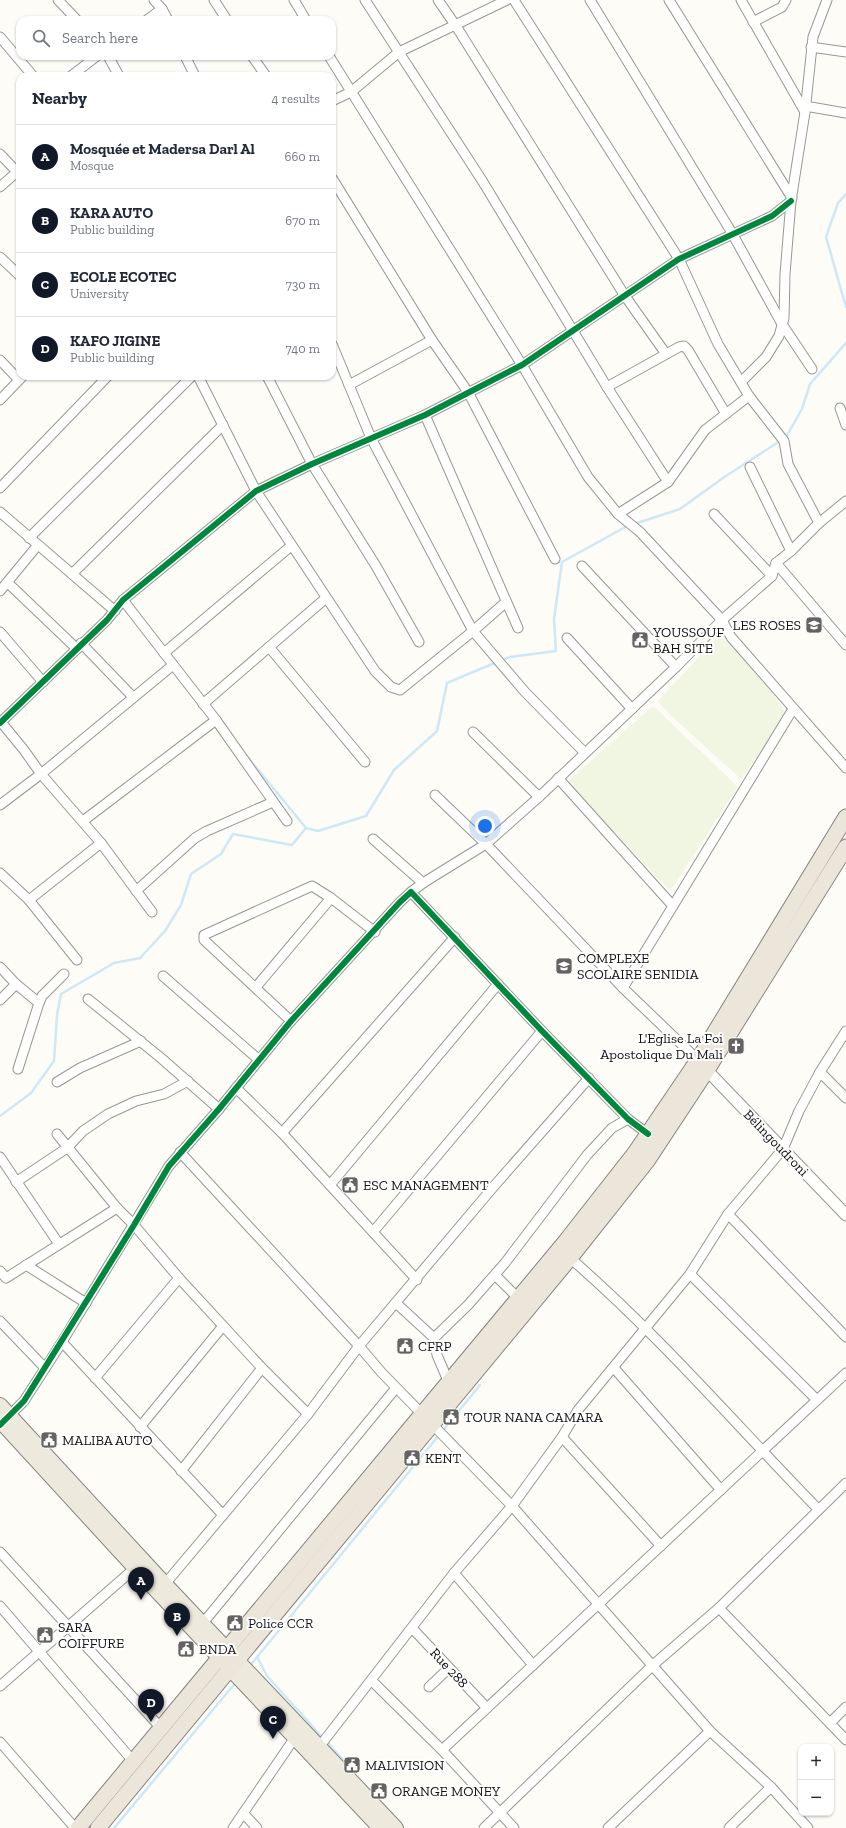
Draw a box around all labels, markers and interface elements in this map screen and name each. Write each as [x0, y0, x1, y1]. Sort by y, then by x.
search box [16, 16, 336, 60]
icon: search [30, 27, 52, 49]
text: Search here [62, 29, 138, 47]
text: Nearby [32, 88, 87, 108]
text: 4 results [272, 91, 320, 106]
text: Mosquée et Madersa Darl Al [70, 140, 255, 158]
text: A [41, 149, 49, 164]
text: 660 m [285, 149, 320, 164]
text: Mosque [70, 158, 114, 173]
text: KARA AUTO [70, 204, 153, 222]
text: B [41, 213, 49, 228]
text: 670 m [285, 213, 320, 228]
text: Public building [70, 222, 154, 237]
text: ECOLE ECOTEC [70, 268, 177, 286]
text: C [41, 277, 49, 292]
text: 730 m [286, 277, 320, 292]
text: University [70, 286, 129, 301]
text: KAFO JIGINE [70, 332, 160, 350]
text: D [40, 341, 50, 356]
text: 740 m [286, 341, 320, 356]
text: Public building [70, 350, 154, 365]
school or university icon: LES ROSES [804, 615, 824, 635]
place label: LES ROSES [733, 617, 801, 634]
place label: YOUSSOUF BAH SITE [652, 624, 724, 657]
public building icon: YOUSSOUF BAH SITE [630, 630, 650, 650]
your location [475, 816, 495, 836]
place label: COMPLEXE SCOLAIRE SENIDIA [577, 950, 700, 983]
school or university icon: COMPLEXE SCOLAIRE SENIDIA [554, 956, 574, 976]
place label: L'Eglise La Foi Apostolique Du Mali [600, 1030, 723, 1063]
church icon: L'Eglise La Foi Apostolique Du Mali [726, 1036, 746, 1056]
street label: Bélingoudroni [740, 1106, 812, 1180]
public building icon: ESC MANAGEMENT [340, 1175, 360, 1195]
place label: ESC MANAGEMENT [363, 1177, 489, 1194]
public building icon: CFRP [395, 1336, 415, 1356]
place label: CFRP [418, 1338, 452, 1355]
public building icon: TOUR NANA CAMARA [441, 1407, 461, 1427]
place label: TOUR NANA CAMARA [464, 1409, 604, 1426]
public building icon: MALIBA AUTO [39, 1430, 59, 1450]
place label: MALIBA AUTO [62, 1432, 152, 1449]
public building icon: KENT [402, 1448, 422, 1468]
place label: KENT [425, 1450, 462, 1467]
pin: A [128, 1567, 154, 1600]
pin: B [164, 1603, 190, 1636]
public building icon: Police CCR [225, 1613, 245, 1633]
place label: Police CCR [248, 1615, 314, 1632]
place label: SARA COIFFURE [58, 1619, 124, 1652]
public building icon: SARA COIFFURE [35, 1625, 55, 1645]
public building icon: BNDA [176, 1639, 196, 1659]
place label: BNDA [199, 1641, 237, 1658]
street label: Rue 288 [426, 1644, 472, 1692]
pin: D [138, 1689, 164, 1722]
pin: C [260, 1706, 286, 1739]
map controls [798, 1744, 834, 1816]
button: + [798, 1744, 834, 1780]
public building icon: MALIVISION [342, 1755, 362, 1775]
place label: MALIVISION [365, 1757, 444, 1774]
button: − [798, 1780, 834, 1816]
public building icon: ORANGE MONEY [369, 1781, 389, 1801]
place label: ORANGE MONEY [392, 1783, 501, 1800]

